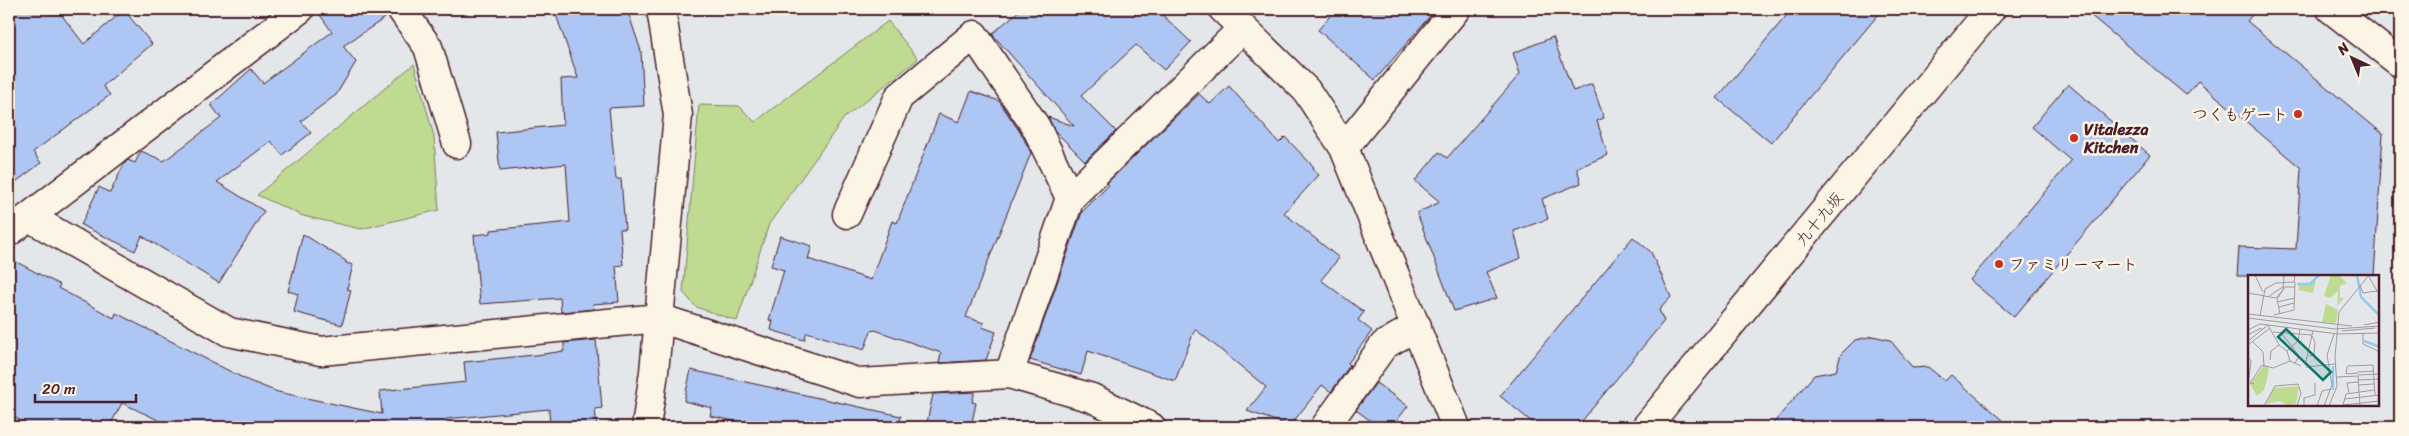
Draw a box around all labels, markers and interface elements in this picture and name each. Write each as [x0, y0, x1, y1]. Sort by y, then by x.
north arrow [2326, 32, 2376, 82]
text: N [2330, 36, 2356, 62]
place label: つくもゲート [2192, 100, 2288, 129]
marker: つくもゲート [2292, 108, 2304, 120]
place label: Vitalezza Kitchen [2083, 115, 2148, 162]
marker: Vitalezza Kitchen [2068, 132, 2080, 144]
street label: 九十九坂 [1787, 185, 1851, 253]
place label: ファミリーマート [2009, 250, 2138, 279]
marker: ファミリーマート [1993, 258, 2005, 270]
inset map [2248, 275, 2379, 406]
scale bar [35, 371, 136, 403]
text: 20 m [42, 376, 76, 402]

